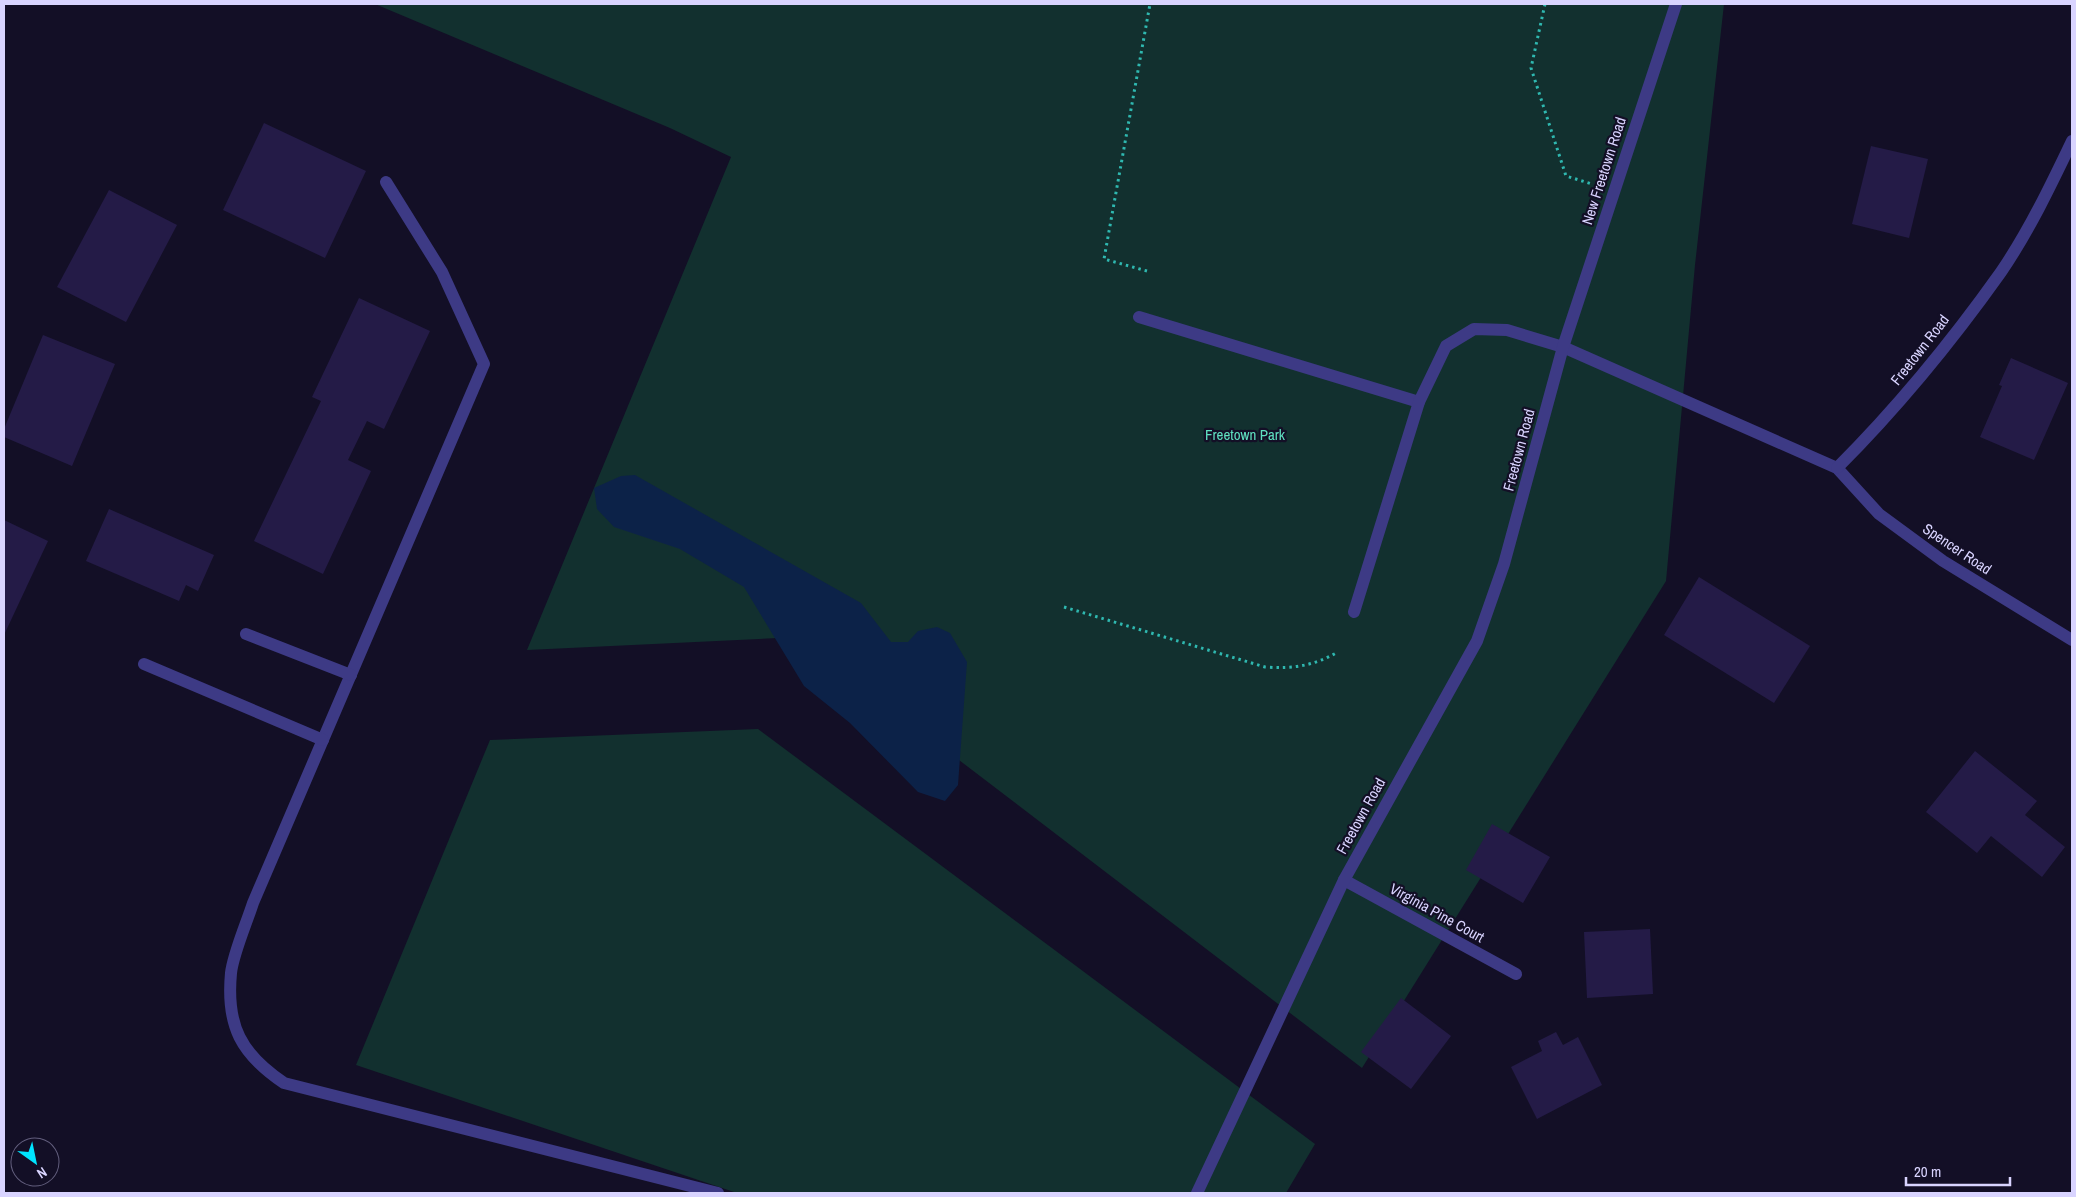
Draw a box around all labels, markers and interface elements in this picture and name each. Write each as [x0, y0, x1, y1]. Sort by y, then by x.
street label: New Freetown Road [1576, 114, 1631, 227]
street label: Freetown Road [1885, 310, 1954, 389]
street label: Freetown Road [1497, 407, 1540, 493]
park label: Freetown Park [1205, 424, 1286, 445]
street label: Spencer Road [1919, 518, 1996, 579]
street label: Freetown Road [1331, 774, 1390, 858]
street label: Virginia Pine Court [1386, 878, 1489, 948]
north arrow [10, 1137, 60, 1187]
scale bar [1906, 1154, 2010, 1186]
text: 20 m [1914, 1161, 1941, 1182]
text: N [34, 1163, 50, 1183]

